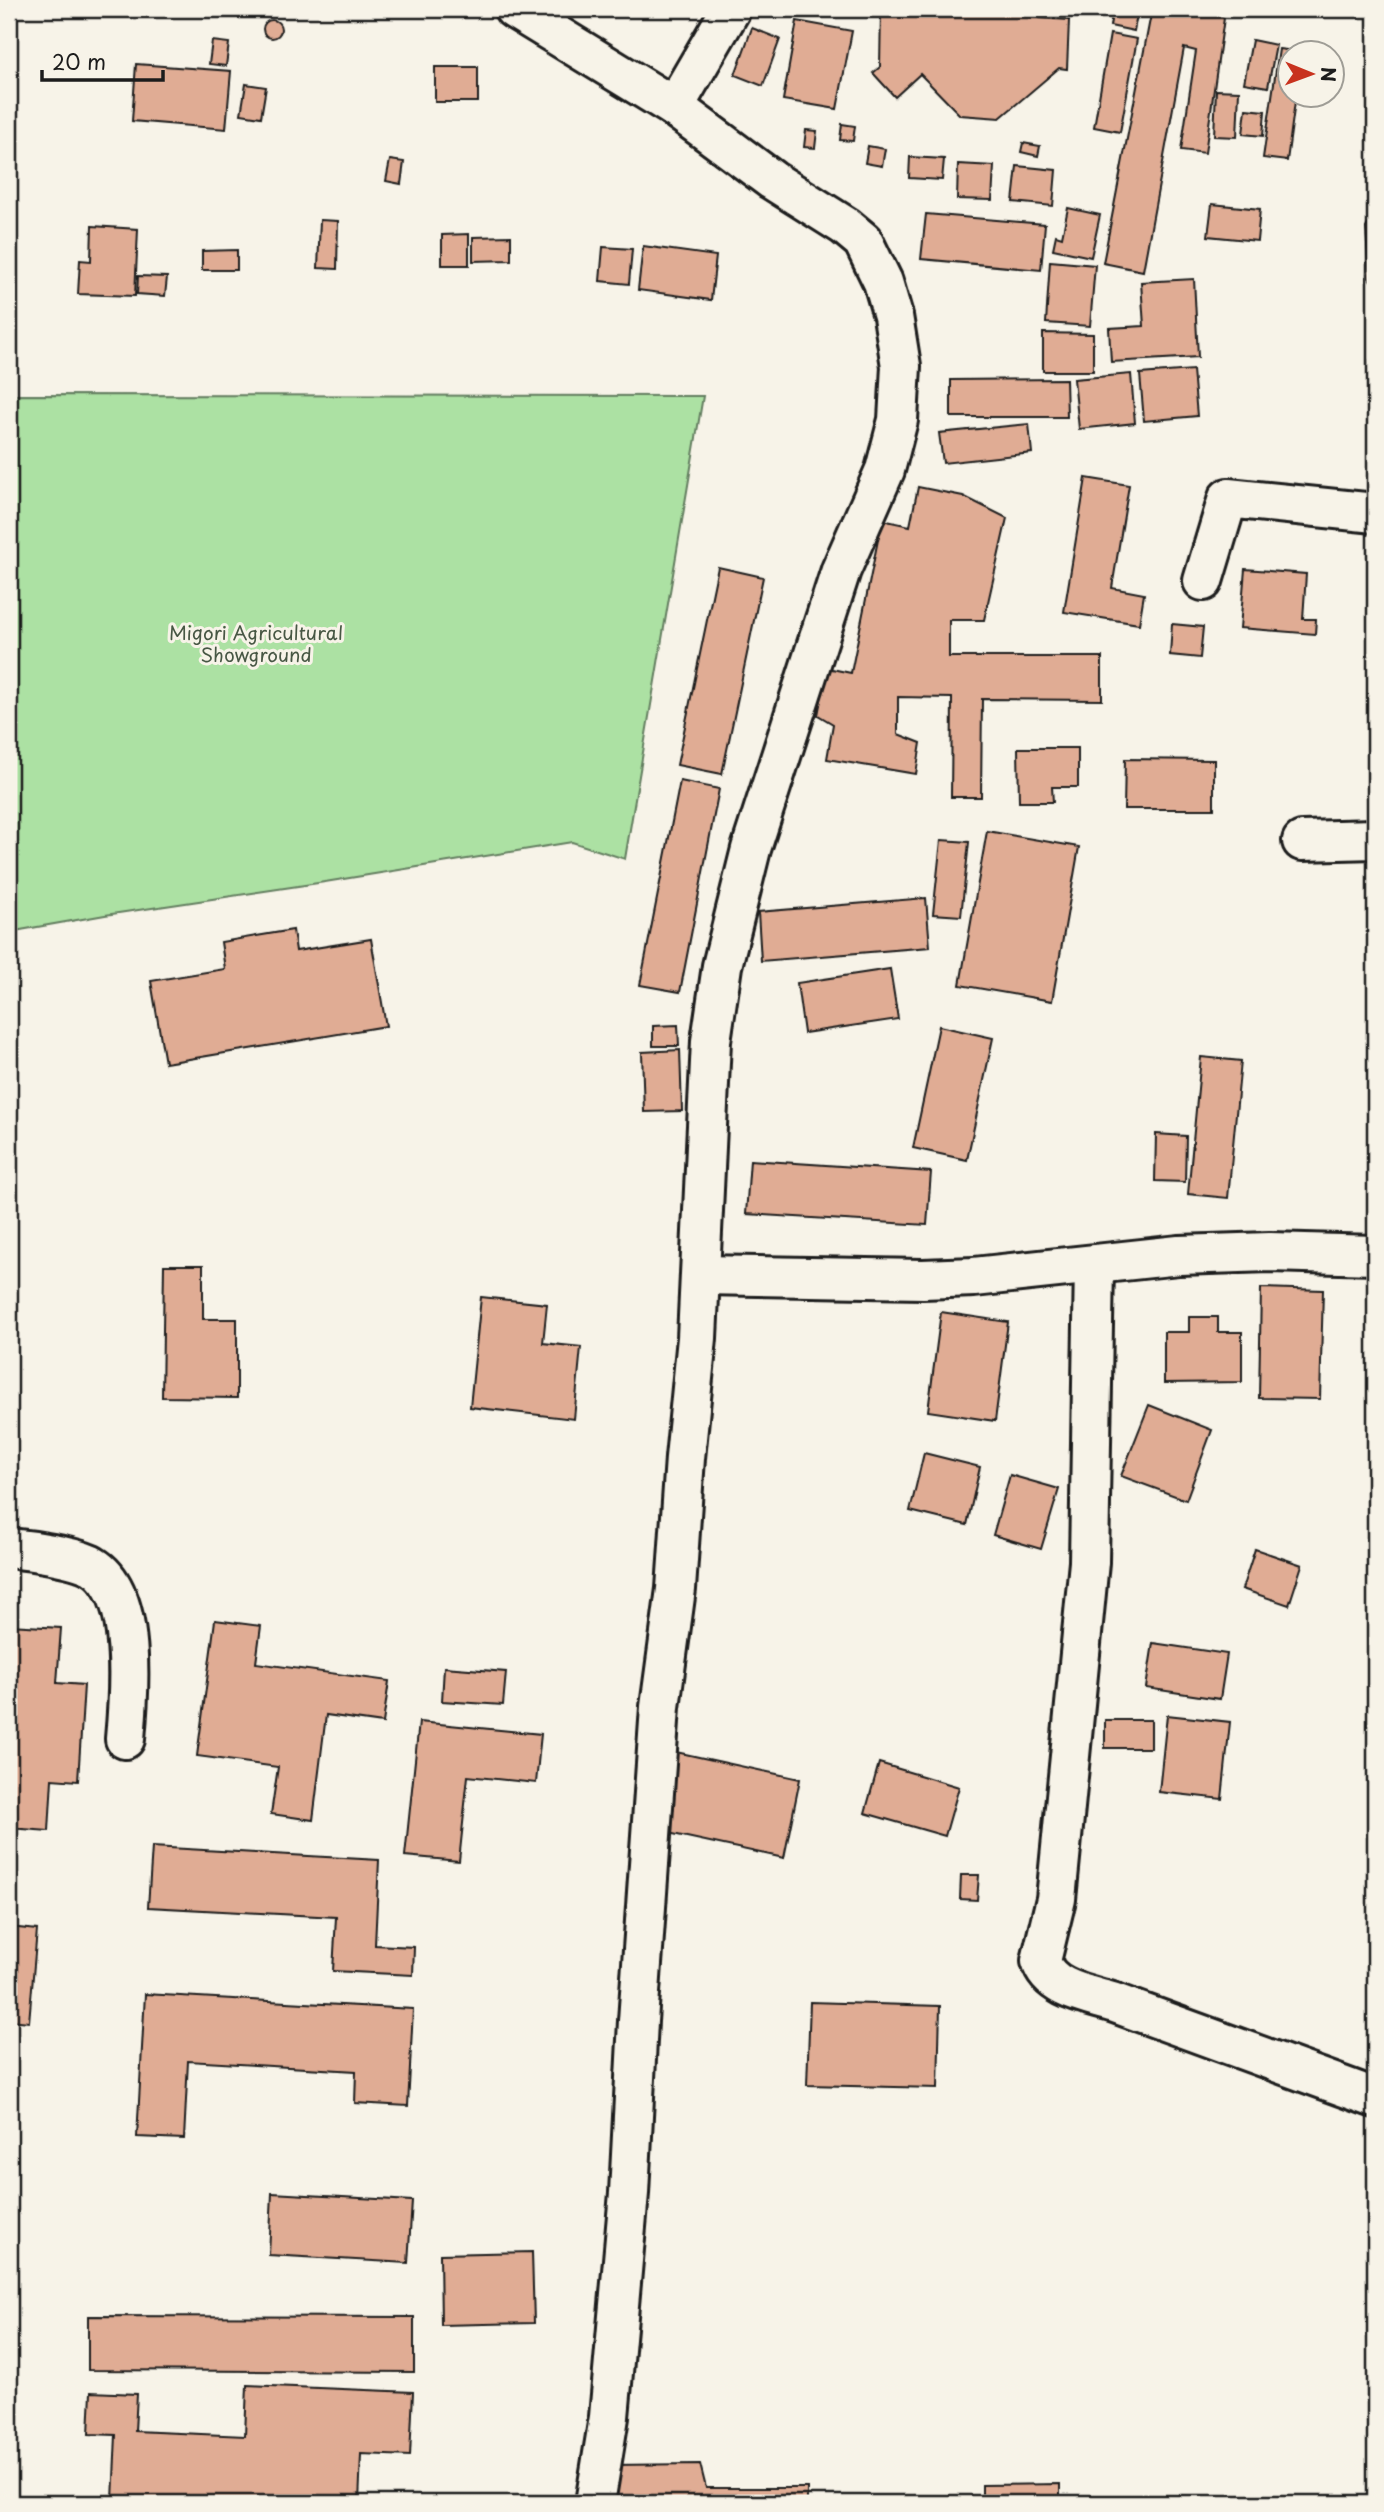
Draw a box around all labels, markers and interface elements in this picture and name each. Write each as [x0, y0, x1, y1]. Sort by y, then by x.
scale bar [42, 38, 163, 82]
north arrow [1276, 38, 1346, 108]
text: 20 m [52, 45, 106, 77]
text: N [1315, 67, 1343, 82]
park label: Migori Agricultural Showground [169, 618, 343, 668]

